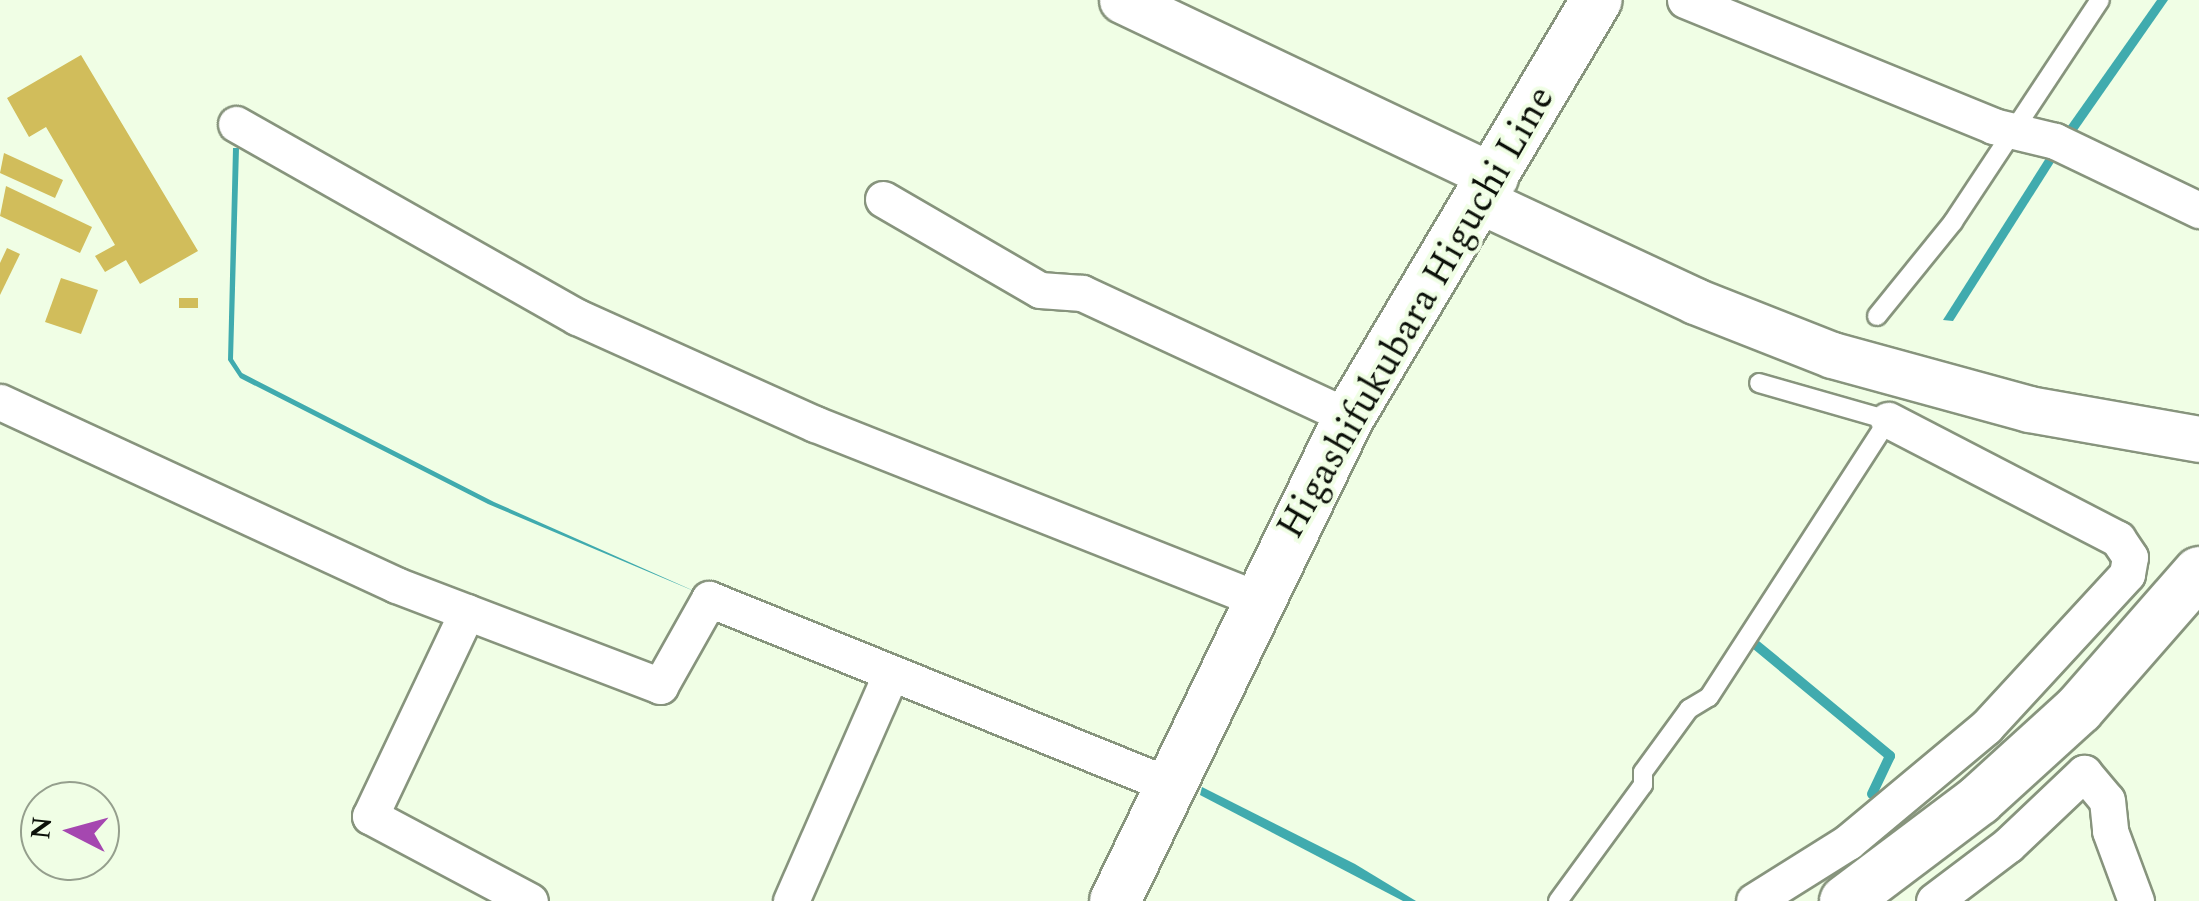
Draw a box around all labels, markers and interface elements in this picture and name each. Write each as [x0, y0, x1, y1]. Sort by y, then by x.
street label: Higashifukubara Higuchi Line [1269, 79, 1565, 547]
north arrow [20, 781, 120, 881]
text: N [19, 814, 64, 842]

